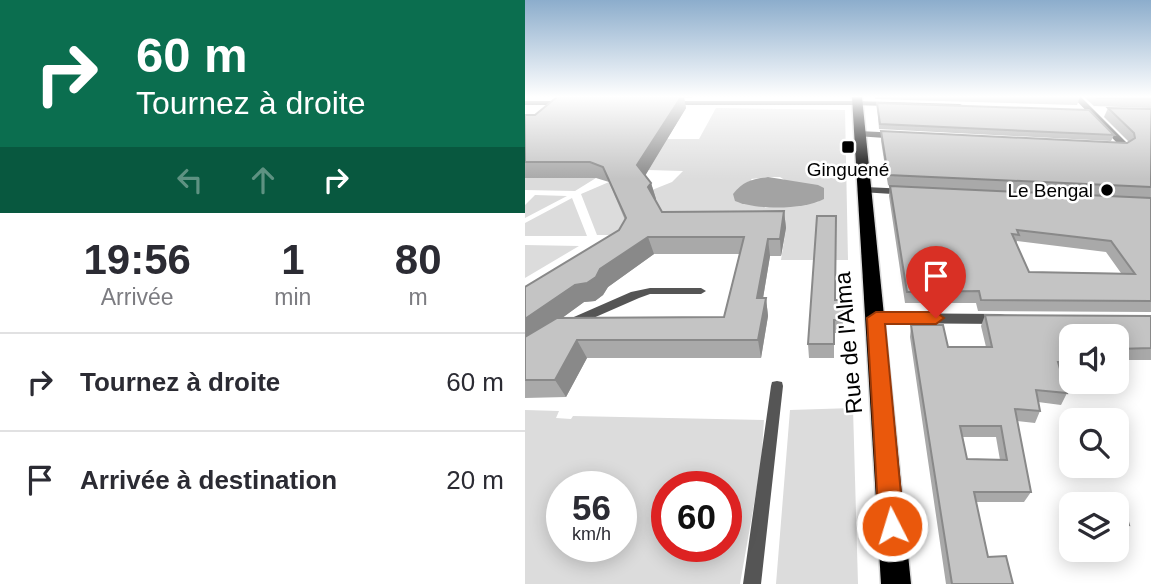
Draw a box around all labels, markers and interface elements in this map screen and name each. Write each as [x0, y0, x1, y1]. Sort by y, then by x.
icon: right [21, 28, 112, 119]
text: 60 m [136, 28, 248, 82]
text: Tournez à droite [136, 85, 365, 121]
marker: Ginguené [840, 139, 856, 155]
place label: Ginguené [807, 159, 889, 180]
icon: left [171, 161, 209, 199]
icon: ahead [244, 161, 282, 199]
icon: right [317, 161, 355, 199]
place label: Le Bengal [1007, 180, 1093, 201]
marker: Le Bengal [1099, 182, 1115, 198]
text: 19:56 [83, 236, 191, 283]
text: 1 [281, 236, 305, 283]
text: 80 [395, 236, 442, 283]
pin [906, 246, 966, 318]
icon: arrive [917, 257, 955, 295]
street label: Rue de l'Alma [829, 271, 867, 415]
text: Arrivée [101, 284, 174, 310]
text: min [274, 284, 311, 310]
text: m [409, 284, 428, 310]
map controls [1059, 324, 1129, 562]
button: sound [1059, 324, 1129, 394]
icon: right [21, 363, 59, 401]
text: Tournez à droite [80, 367, 280, 397]
text: 60 m [446, 367, 504, 397]
button: search [1059, 408, 1129, 478]
icon: arrive [21, 461, 59, 499]
text: Arrivée à destination [80, 465, 337, 495]
text: 20 m [446, 465, 504, 495]
speed limit sign: 60 [651, 471, 742, 562]
text: 56 [572, 488, 611, 527]
position arrow [855, 489, 929, 563]
button: layers [1059, 492, 1129, 562]
text: km/h [572, 524, 611, 544]

